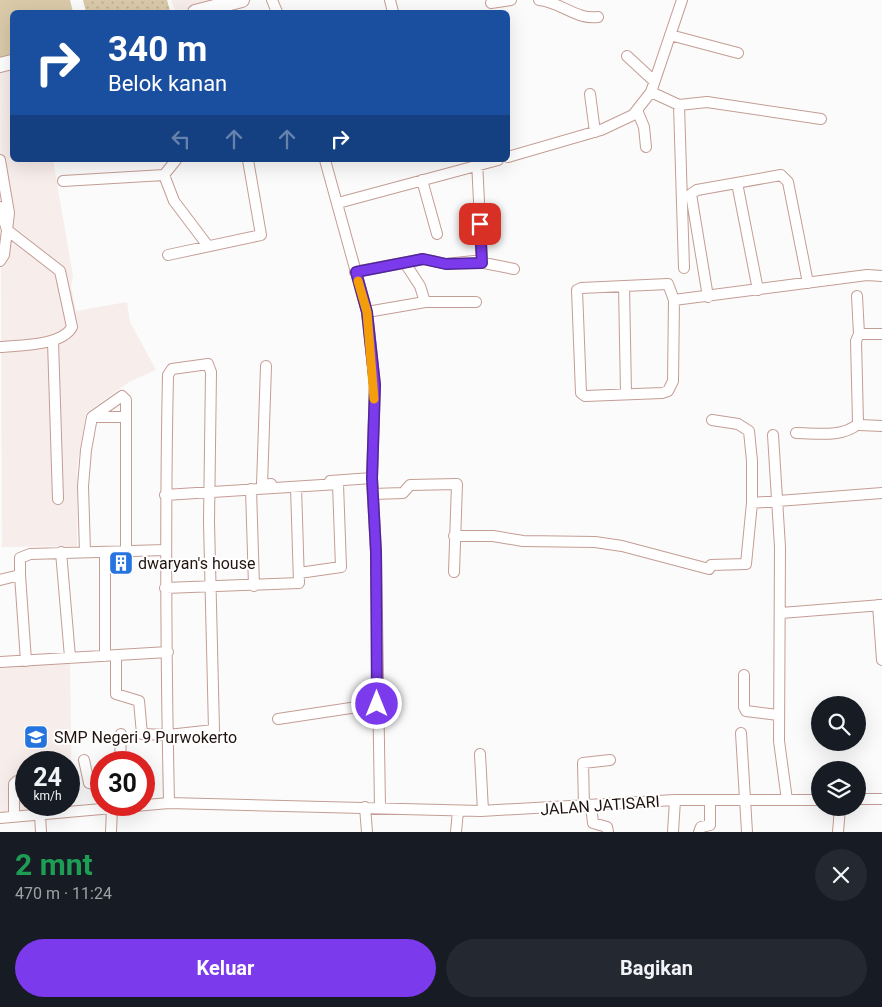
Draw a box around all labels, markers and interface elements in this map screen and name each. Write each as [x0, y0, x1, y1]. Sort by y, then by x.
text: 340 m [108, 29, 207, 70]
icon: right [25, 30, 90, 95]
text: Belok kanan [108, 71, 227, 96]
icon: left [167, 125, 195, 153]
icon: ahead [220, 125, 248, 153]
icon: ahead [273, 125, 301, 153]
icon: right [326, 125, 354, 153]
pin [459, 203, 501, 245]
icon: arrive [466, 210, 494, 238]
building icon: dwaryan's house [108, 550, 134, 576]
place label: dwaryan's house [138, 554, 255, 573]
position arrow [350, 677, 402, 729]
map controls [811, 696, 866, 816]
button: search [811, 696, 866, 751]
school or university icon: SMP Negeri 9 Purwokerto [23, 724, 49, 750]
place label: SMP Negeri 9 Purwokerto [54, 728, 237, 747]
speed limit sign: 30 [90, 751, 155, 816]
button: layers [811, 761, 866, 816]
text: 24 [33, 763, 62, 792]
text: km/h [33, 789, 62, 803]
street label: JALAN JATISARI [540, 792, 660, 819]
text: 2 mnt [15, 847, 93, 882]
button: close [815, 849, 867, 901]
text: 470 m · 11:24 [15, 884, 112, 903]
button: Keluar [15, 939, 436, 997]
button: Bagikan [446, 939, 867, 997]

